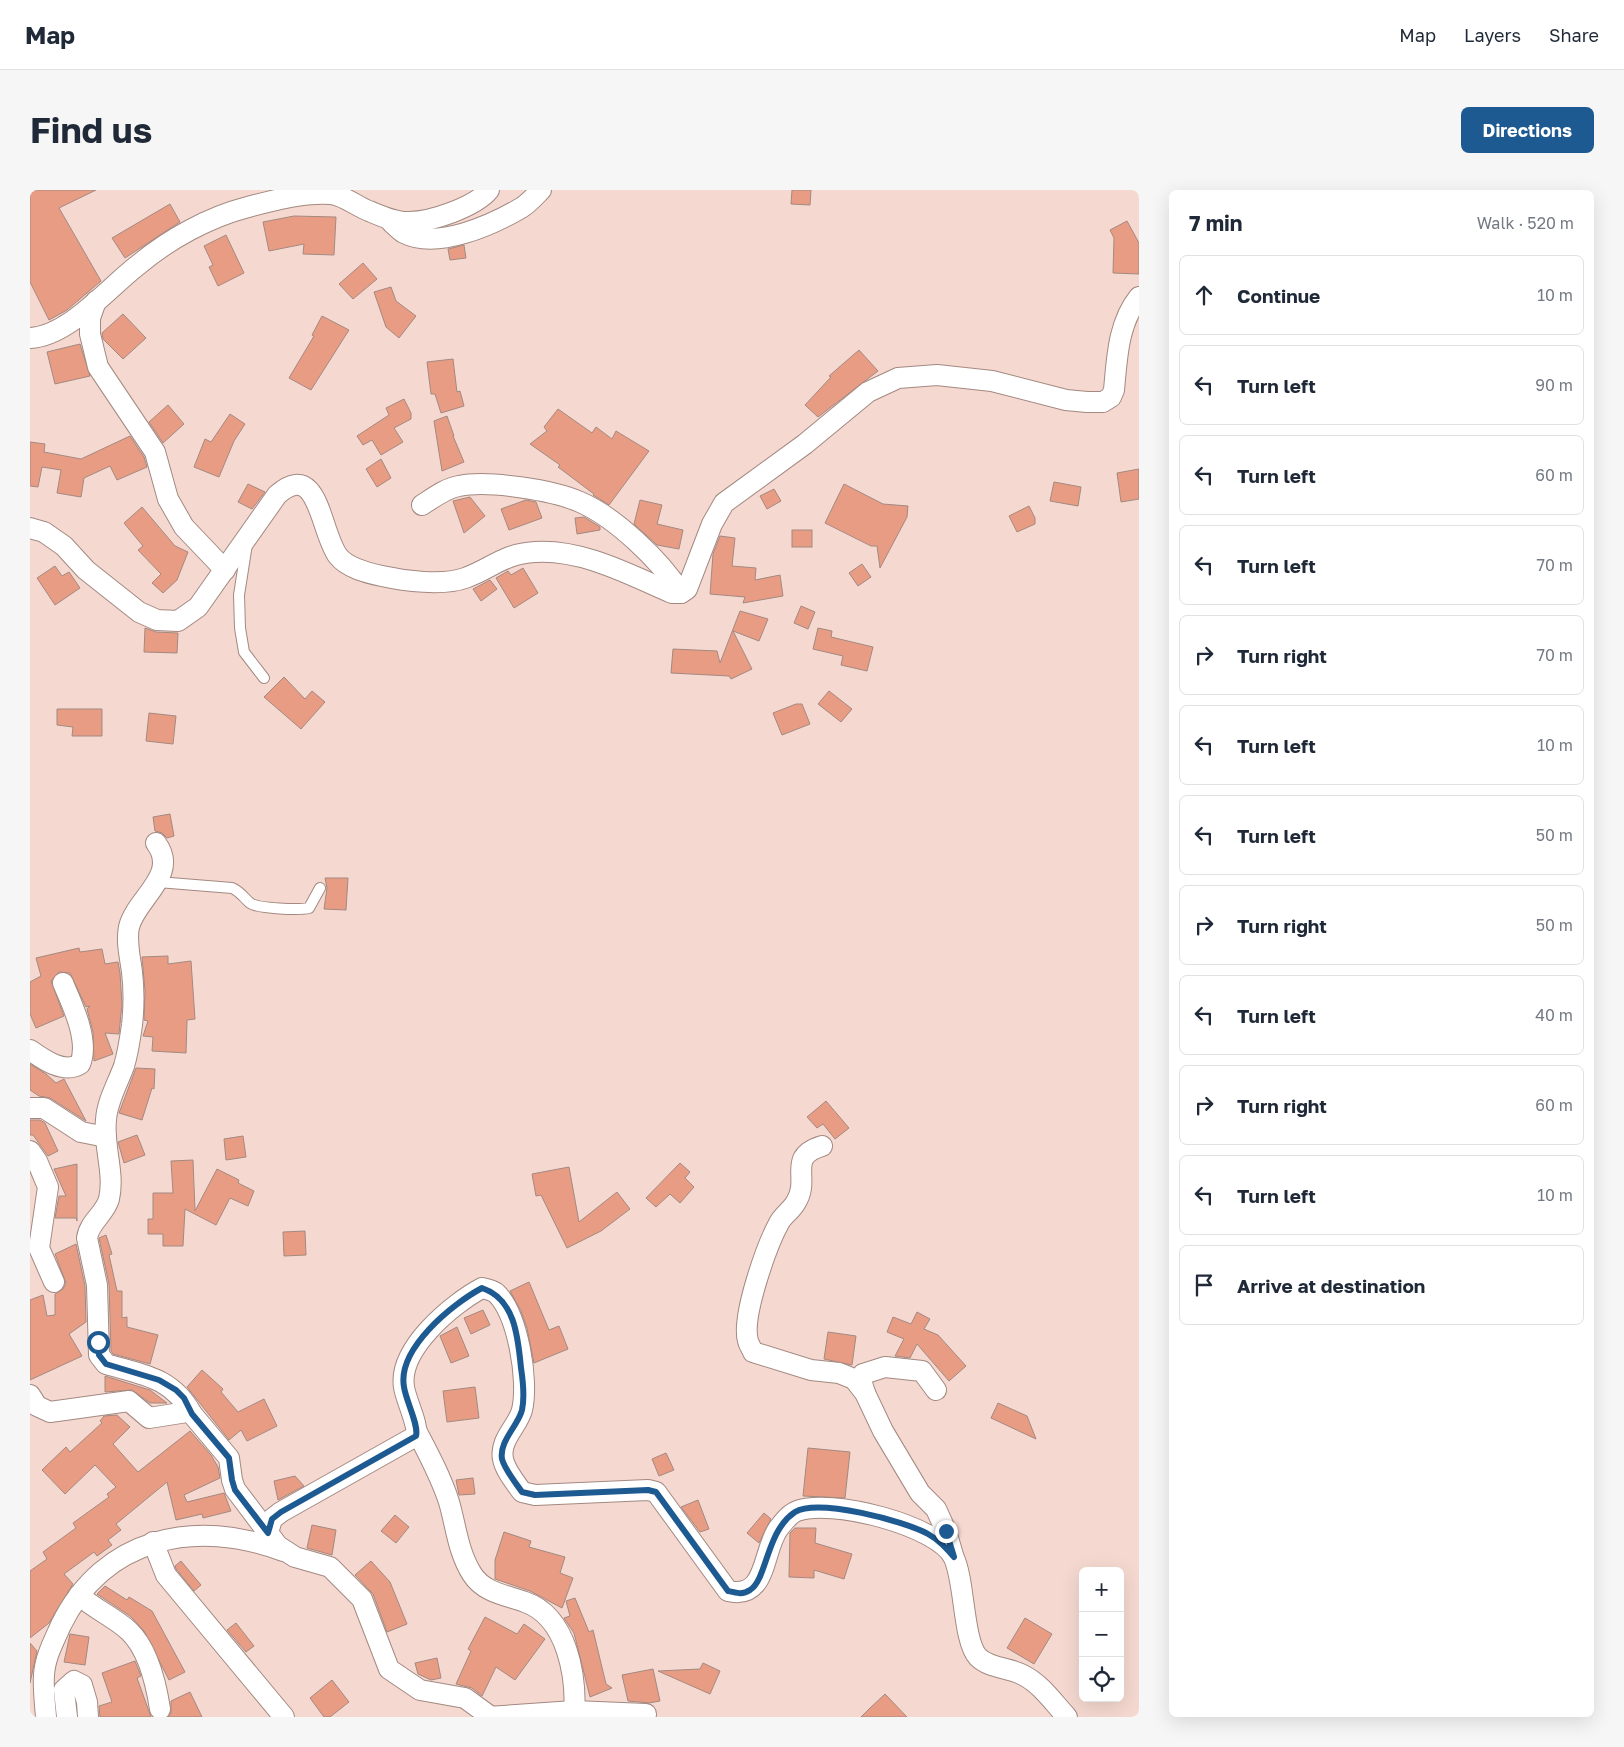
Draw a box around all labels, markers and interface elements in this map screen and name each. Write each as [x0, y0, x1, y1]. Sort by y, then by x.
text: Map [25, 20, 75, 49]
text: Map [1399, 24, 1436, 46]
text: Layers [1464, 24, 1521, 46]
text: Share [1549, 24, 1599, 46]
button: Directions [1461, 107, 1594, 153]
text: Find us [30, 109, 152, 151]
text: 7 min [1189, 210, 1243, 236]
text: Walk · 520 m [1477, 213, 1574, 233]
icon: ahead [1190, 281, 1218, 309]
text: Continue [1237, 284, 1320, 307]
text: 10 m [1537, 285, 1573, 305]
icon: left [1190, 371, 1218, 399]
text: Turn left [1237, 374, 1316, 397]
text: 90 m [1535, 375, 1573, 395]
icon: left [1190, 461, 1218, 489]
text: Turn left [1237, 464, 1316, 487]
text: 60 m [1535, 465, 1573, 485]
icon: left [1190, 551, 1218, 579]
text: Turn left [1237, 554, 1316, 577]
text: 70 m [1536, 555, 1573, 575]
icon: right [1190, 641, 1218, 669]
text: Turn right [1237, 644, 1327, 667]
text: 70 m [1536, 645, 1573, 665]
icon: left [1190, 731, 1218, 759]
text: Turn left [1237, 734, 1316, 757]
text: 10 m [1537, 735, 1573, 755]
icon: left [1190, 821, 1218, 849]
text: Turn left [1237, 824, 1316, 847]
text: 50 m [1536, 825, 1573, 845]
icon: right [1190, 911, 1218, 939]
text: Turn right [1237, 914, 1327, 937]
text: 50 m [1536, 915, 1573, 935]
icon: left [1190, 1001, 1218, 1029]
text: Turn left [1237, 1004, 1316, 1027]
text: 40 m [1535, 1005, 1573, 1025]
icon: right [1190, 1091, 1218, 1119]
text: Turn right [1237, 1094, 1327, 1117]
text: 60 m [1535, 1095, 1573, 1115]
icon: left [1190, 1181, 1218, 1209]
text: Turn left [1237, 1184, 1316, 1207]
text: 10 m [1537, 1185, 1573, 1205]
icon: arrive [1190, 1271, 1218, 1299]
text: Arrive at destination [1237, 1274, 1425, 1297]
route start [87, 1331, 110, 1354]
route end [935, 1520, 958, 1543]
map controls [1079, 1567, 1124, 1702]
button: + [1079, 1567, 1124, 1612]
button: − [1079, 1612, 1124, 1657]
button: locate [1079, 1657, 1124, 1702]

